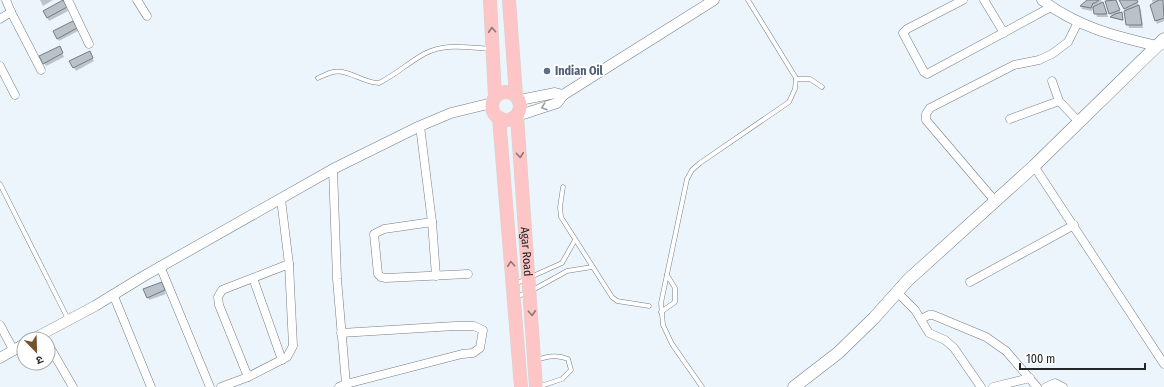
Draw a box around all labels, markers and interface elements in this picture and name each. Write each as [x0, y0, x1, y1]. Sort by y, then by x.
one-way arrow [487, 27, 496, 33]
place label: Indian Oil [555, 64, 604, 78]
marker: Indian Oil [542, 66, 552, 76]
one-way arrow [541, 102, 548, 111]
one-way arrow [515, 152, 524, 158]
street label: Agar Road [518, 226, 535, 277]
one-way arrow [507, 261, 516, 267]
one-way arrow [528, 310, 536, 316]
north arrow [16, 331, 56, 371]
scale bar [1020, 345, 1145, 371]
text: 100 m [1026, 352, 1055, 366]
text: उ [34, 353, 45, 367]

